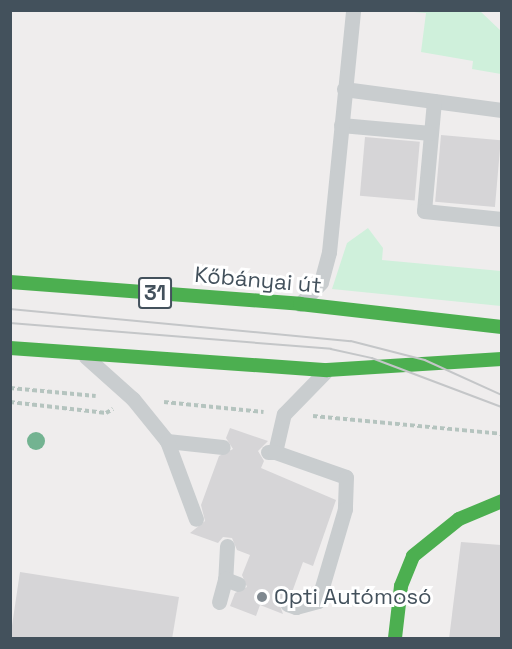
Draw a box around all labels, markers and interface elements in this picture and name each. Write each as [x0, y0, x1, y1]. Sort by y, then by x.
street label: Kőbányai út [193, 261, 323, 299]
road number: 31 [137, 275, 173, 311]
place label: Opti Autómosó [274, 584, 432, 610]
marker: Opti Autómosó [255, 590, 269, 604]

